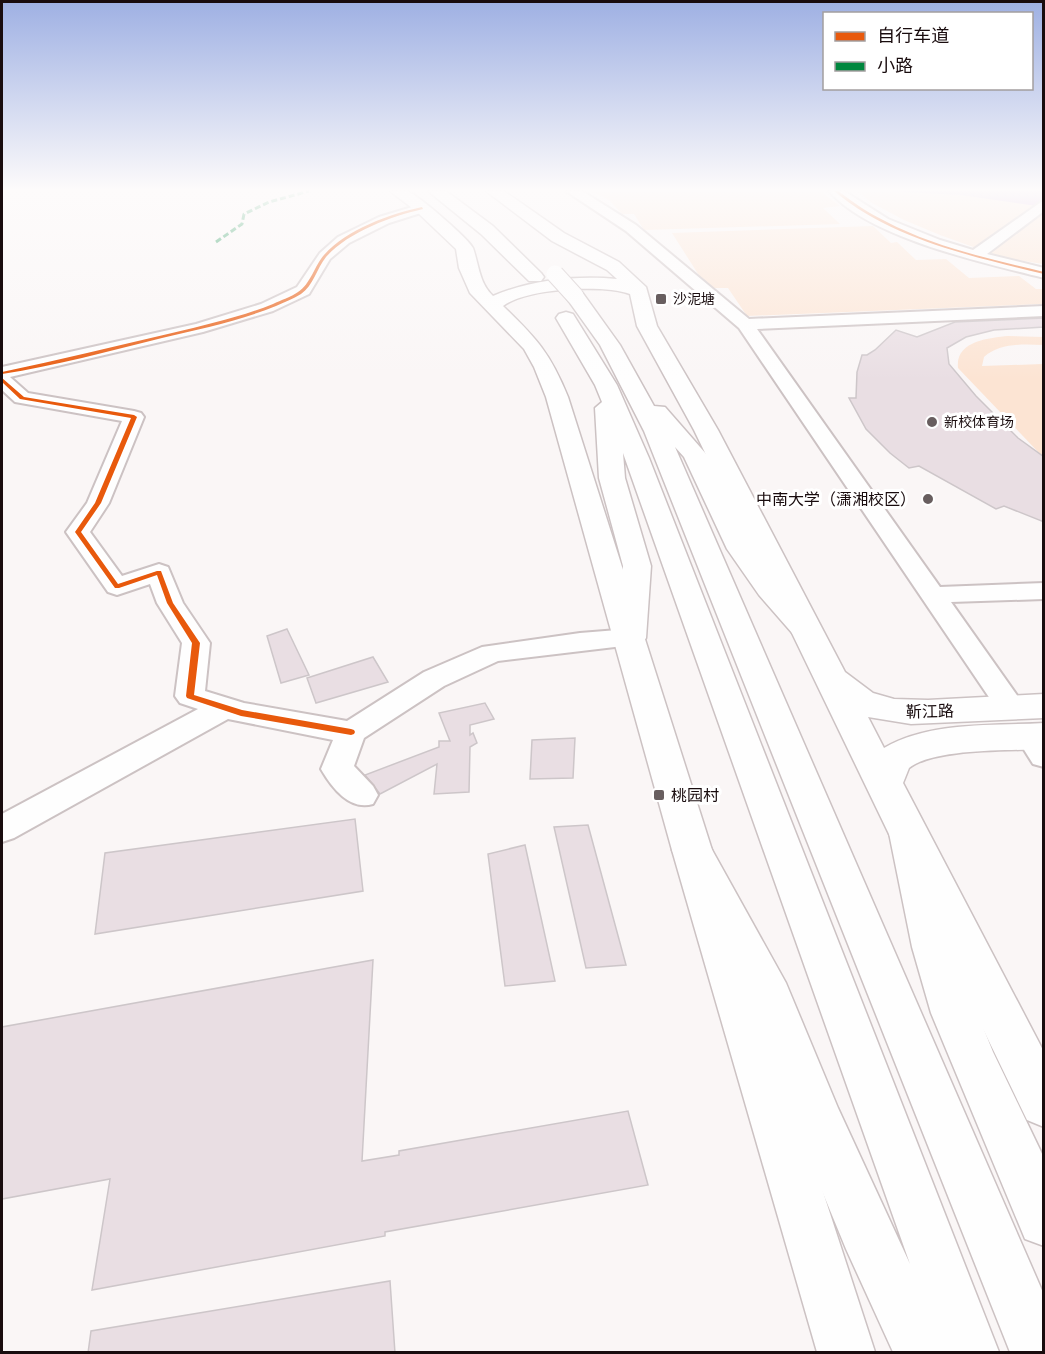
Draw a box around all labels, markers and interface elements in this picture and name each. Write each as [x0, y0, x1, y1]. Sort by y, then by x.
legend [823, 12, 1033, 90]
text: 自行车道 [877, 26, 949, 46]
text: 小路 [877, 56, 913, 76]
place label: 沙泥塘 [673, 291, 715, 307]
marker: 沙泥塘 [654, 292, 668, 306]
place label: 新校体育场 [944, 414, 1014, 430]
marker: 新校体育场 [925, 415, 939, 429]
place label: 中南大学（潇湘校区） [756, 491, 916, 508]
marker: 中南大学（潇湘校区） [921, 492, 935, 506]
street label: 靳江路 [906, 703, 954, 720]
place label: 桃园村 [671, 787, 719, 804]
marker: 桃园村 [652, 788, 666, 802]

